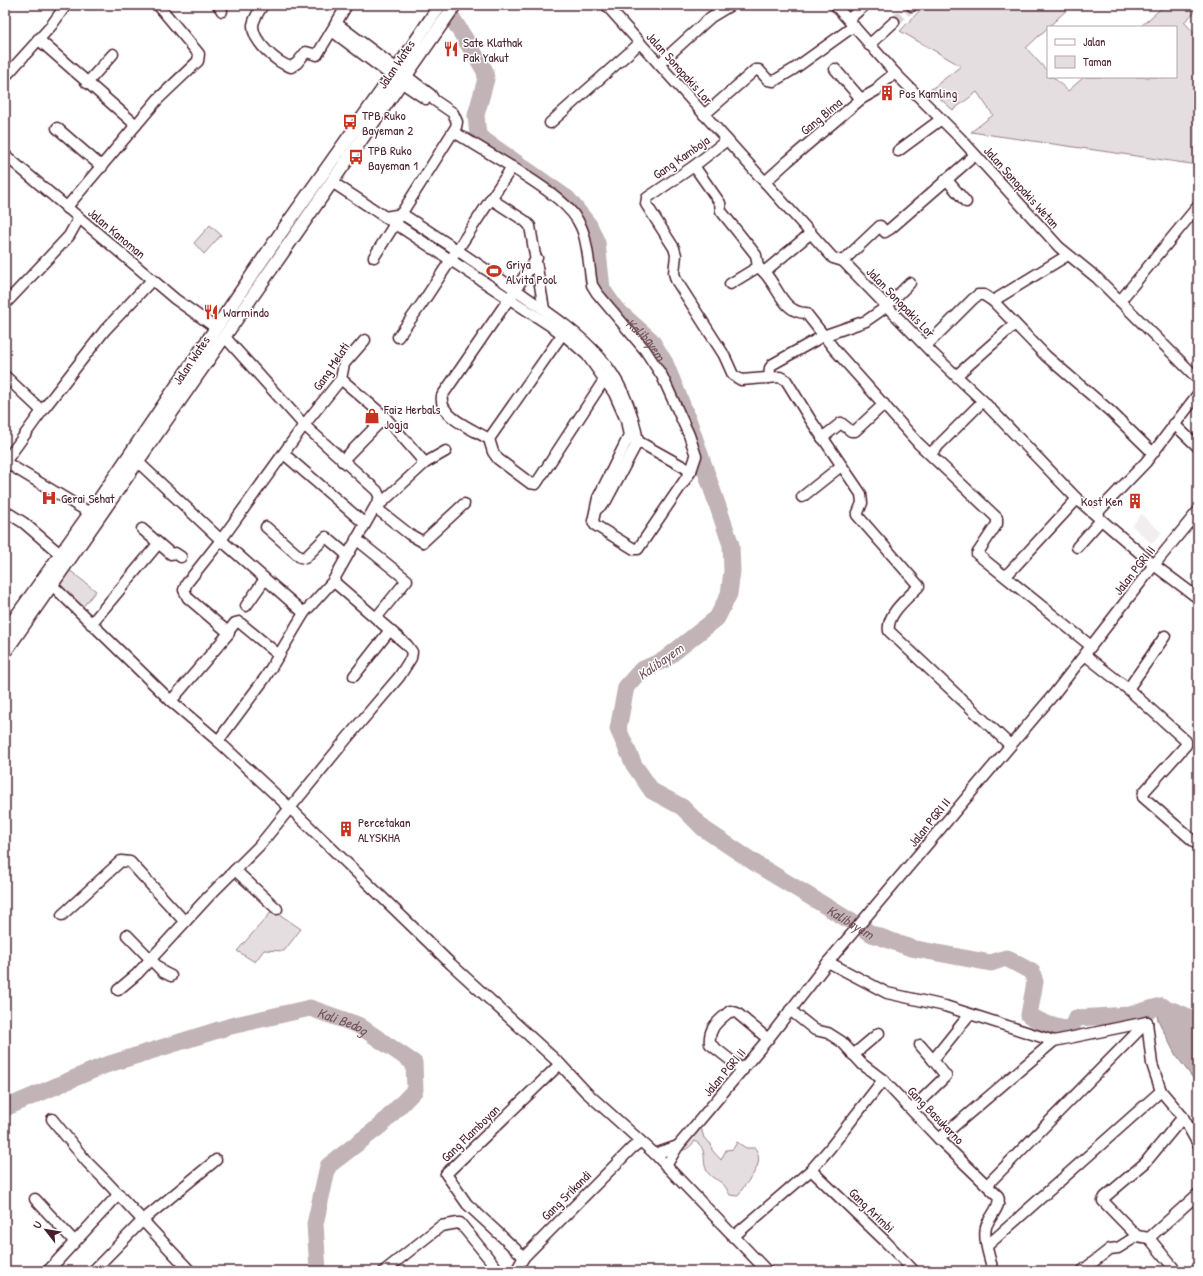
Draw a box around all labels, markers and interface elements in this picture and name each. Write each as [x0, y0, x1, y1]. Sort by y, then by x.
legend [1047, 26, 1177, 78]
street label: Jalan Sonopakis Lor [643, 28, 717, 108]
place label: Sate Klathak Pak Yakut [463, 33, 523, 66]
text: Jalan [1083, 33, 1105, 50]
street label: Jalan Wates [373, 36, 419, 92]
restaurant icon: Sate Klathak Pak Yakut [442, 40, 460, 58]
text: Taman [1083, 53, 1112, 70]
building icon: Pos Kamling [878, 84, 896, 102]
place label: Pos Kamling [899, 84, 957, 102]
street label: Gang Bima [796, 93, 846, 139]
place label: TPB Ruko Bayeman 2 [362, 106, 413, 139]
bus stop icon: TPB Ruko Bayeman 2 [341, 113, 359, 131]
street label: Gang Kamboja [649, 131, 713, 183]
place label: TPB Ruko Bayeman 1 [368, 141, 418, 174]
street label: Jalan Sonopakis Wetan [980, 142, 1064, 232]
bus stop icon: TPB Ruko Bayeman 1 [347, 148, 365, 166]
street label: Jalan Kanoman [84, 204, 150, 263]
place label: Griya Alvita Pool [506, 255, 557, 288]
sports icon: Griya Alvita Pool [485, 262, 503, 280]
street label: Jalan Sonopakis Lor [863, 263, 939, 341]
restaurant icon: Warmindo [202, 303, 220, 321]
place label: Warmindo [223, 303, 269, 321]
water label: Kalibayem [623, 313, 671, 364]
street label: Jalan Wates [168, 332, 214, 388]
street label: Gang Melati [308, 338, 354, 394]
place label: Faiz Herbals Jogja [383, 400, 441, 433]
shop icon: Faiz Herbals Jogja [363, 407, 381, 425]
hospital icon: Gerai Sehat [40, 489, 58, 507]
place label: Gerai Sehat [61, 489, 115, 507]
place label: Kost Ken [1081, 492, 1123, 510]
building icon: Kost Ken [1126, 492, 1144, 510]
street label: Jalan PGRI II [1109, 542, 1159, 598]
water label: Kalibayem [633, 638, 688, 685]
street label: Jalan PGRI II [904, 794, 954, 850]
place label: Percetakan ALYSKHA [358, 813, 411, 846]
building icon: Percetakan ALYSKHA [337, 820, 355, 838]
water label: Kalibayem [824, 900, 878, 943]
water label: Kali Bedog [315, 1002, 373, 1040]
street label: Jalan PGRI II [698, 1044, 750, 1100]
street label: Gang Basukarno [904, 1082, 968, 1148]
street label: Gang Flamboyan [437, 1100, 503, 1166]
street label: Gang Srikandi [537, 1166, 595, 1224]
street label: Gang Arimbi [845, 1184, 899, 1236]
north arrow [26, 1210, 66, 1250]
text: U [30, 1219, 45, 1231]

